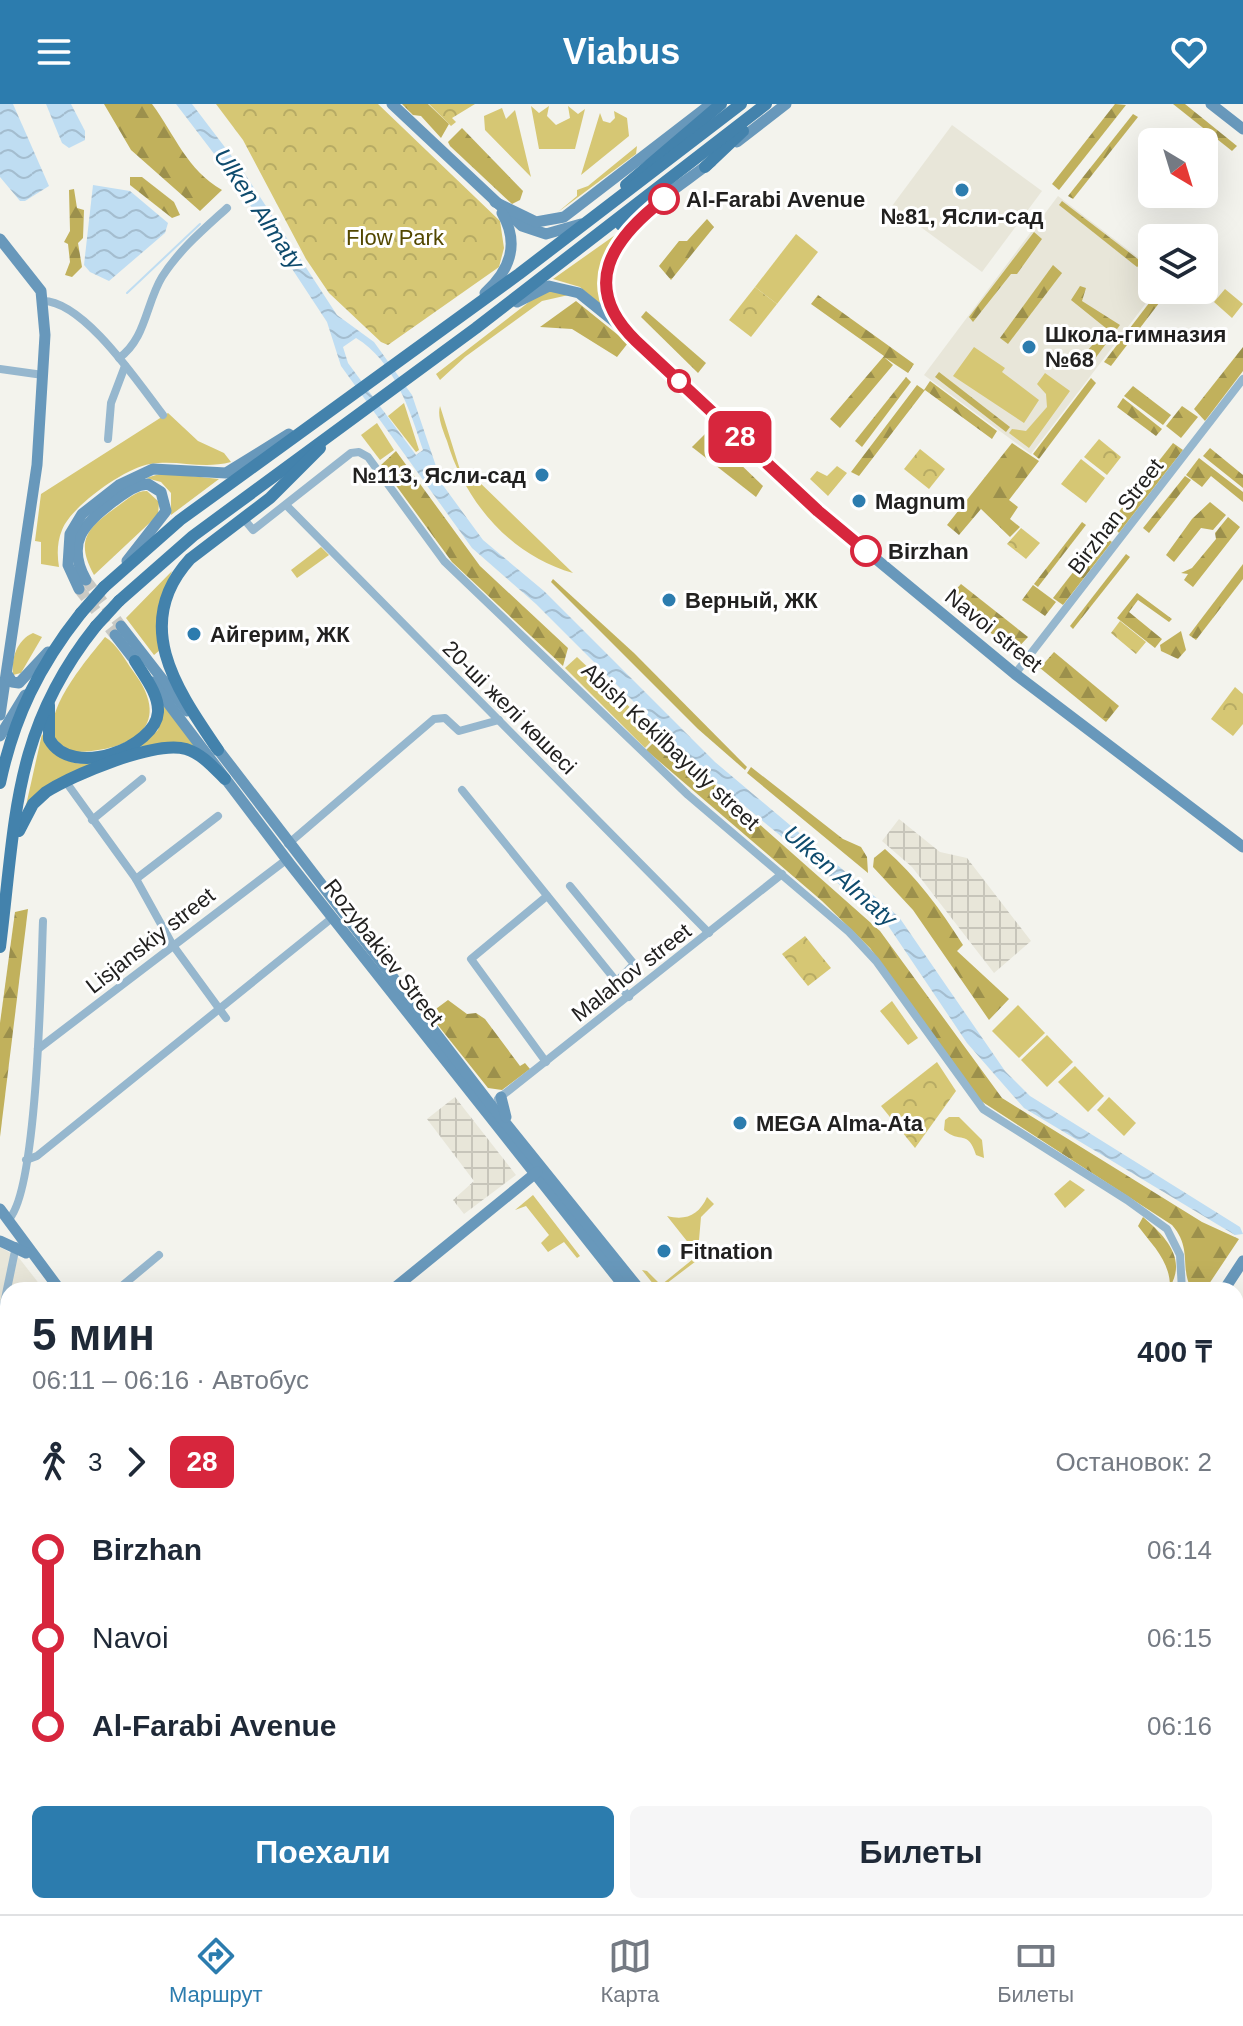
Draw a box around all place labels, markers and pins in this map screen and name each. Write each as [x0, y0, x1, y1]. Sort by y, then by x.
marker: №81, Ясли-сад [953, 181, 971, 199]
marker: Al-Farabi Avenue [649, 184, 679, 214]
place label: Al-Farabi Avenue [686, 187, 865, 212]
place label: №81, Ясли-сад [881, 204, 1043, 229]
place label: Школа-гимназия №68 [1045, 322, 1226, 372]
marker: Школа-гимназия №68 [1020, 338, 1038, 356]
unlabelled marker [668, 370, 690, 392]
place label: №113, Ясли-сад [352, 463, 526, 488]
marker: №113, Ясли-сад [533, 466, 551, 484]
place label: Magnum [875, 489, 965, 514]
marker: Magnum [850, 492, 868, 510]
marker: Birzhan [851, 536, 881, 566]
place label: Birzhan [888, 539, 969, 564]
place label: Верный, ЖК [685, 588, 818, 613]
marker: Верный, ЖК [660, 591, 678, 609]
place label: Айгерим, ЖК [210, 622, 350, 647]
marker: Айгерим, ЖК [185, 625, 203, 643]
place label: MEGA Alma-Ata [756, 1111, 924, 1136]
marker: MEGA Alma-Ata [731, 1114, 749, 1132]
place label: Fitnation [680, 1239, 773, 1264]
marker: Fitnation [655, 1242, 673, 1260]

